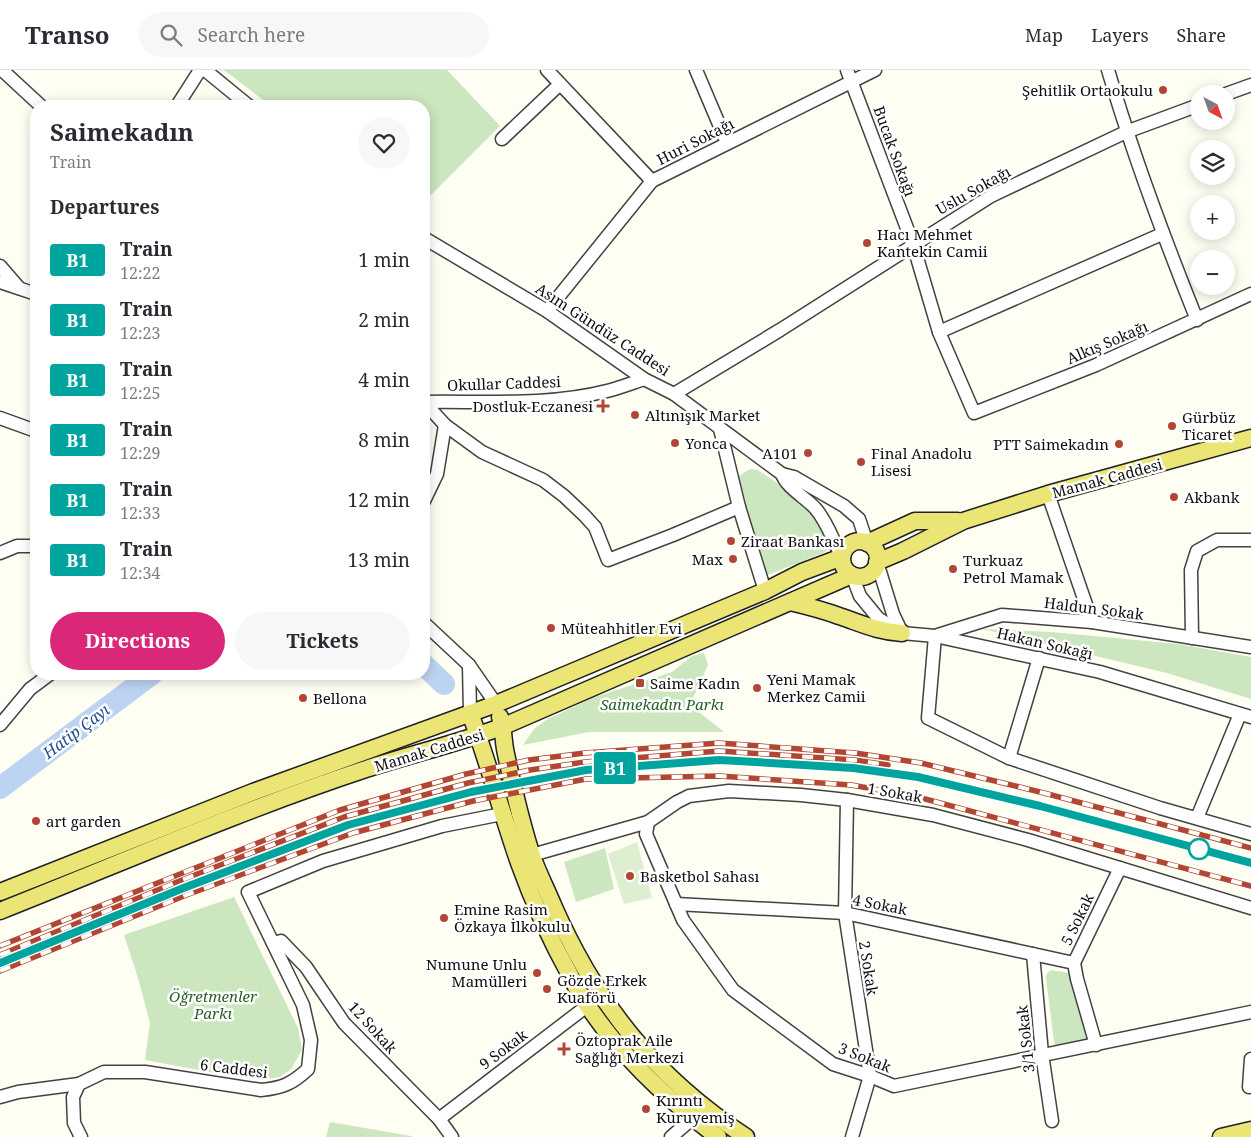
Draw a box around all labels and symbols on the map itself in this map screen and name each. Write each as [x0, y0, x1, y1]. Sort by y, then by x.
place label: Şehitlik Ortaokulu [1022, 80, 1153, 100]
marker: Şehitlik Ortaokulu [1157, 84, 1169, 96]
north arrow [1190, 85, 1235, 130]
street label: Bucak Sokağı [869, 103, 921, 199]
street label: Huri Sokağı [653, 113, 737, 169]
street label: Uslu Sokağı [932, 161, 1014, 219]
place label: Hacı Mehmet Kantekin Camii [877, 224, 988, 261]
marker: Hacı Mehmet Kantekin Camii [861, 237, 873, 249]
street label: Asım Gündüz Caddesi [532, 278, 674, 380]
street label: Alkış Sokağı [1063, 316, 1151, 368]
street label: Okullar Caddesi [447, 371, 561, 395]
place label: Dostluk Eczanesi [472, 396, 593, 416]
marker: Dostluk Eczanesi [597, 400, 609, 412]
place label: Altınışık Market [645, 405, 760, 425]
place label: Gürbüz Ticaret [1182, 407, 1236, 444]
marker: Altınışık Market [629, 409, 641, 421]
marker: Gürbüz Ticaret [1166, 420, 1178, 432]
place label: Yonca [684, 433, 727, 453]
place label: PTT Saimekadın [993, 434, 1109, 454]
marker: Yonca [669, 437, 681, 449]
marker: PTT Saimekadın [1113, 438, 1125, 450]
place label: A101 [762, 443, 798, 463]
place label: Final Anadolu Lisesi [871, 443, 973, 480]
marker: A101 [802, 447, 814, 459]
street label: Mamak Caddesi [1050, 454, 1165, 502]
marker: Final Anadolu Lisesi [855, 456, 867, 468]
place label: Akbank [1184, 487, 1240, 507]
marker: Akbank [1168, 491, 1180, 503]
place label: Ziraat Bankası [741, 531, 844, 551]
marker: Ziraat Bankası [725, 535, 737, 547]
place label: Max [692, 549, 723, 569]
place label: Turkuaz Petrol Mamak [963, 550, 1064, 587]
marker: Max [727, 553, 739, 565]
marker: Turkuaz Petrol Mamak [947, 563, 959, 575]
street label: Haldun Sokak [1043, 592, 1145, 624]
place label: Müteahhitler Evi [561, 618, 682, 638]
marker: Müteahhitler Evi [545, 622, 557, 634]
street label: Hakan Sokağı [995, 622, 1095, 664]
place label: Yeni Mamak Merkez Camii [766, 669, 866, 706]
place label: Saime Kadın [650, 673, 740, 693]
marker: Saime Kadın [634, 677, 646, 689]
marker: Yeni Mamak Merkez Camii [751, 682, 763, 694]
place label: Bellona [313, 688, 367, 708]
marker: Bellona [297, 692, 309, 704]
park label: Saimekadın Parkı [600, 694, 724, 714]
water label: Hatip Çayı [37, 699, 114, 764]
street label: Mamak Caddesi [372, 724, 486, 776]
line badge: B1 [592, 752, 638, 784]
street label: 1 Sokak [866, 777, 924, 807]
place label: art garden [46, 811, 122, 831]
marker: art garden [30, 815, 42, 827]
unlabelled marker [1188, 838, 1210, 860]
place label: Basketbol Sahası [640, 866, 760, 886]
marker: Basketbol Sahası [624, 870, 636, 882]
street label: 4 Sokak [851, 889, 909, 919]
street label: 5 Sokak [1056, 890, 1098, 948]
place label: Emine Rasim Özkaya İlkokulu [454, 899, 571, 936]
marker: Emine Rasim Özkaya İlkokulu [438, 912, 450, 924]
street label: 2 Sokak [855, 939, 883, 997]
place label: Numune Unlu Mamülleri [426, 954, 527, 991]
marker: Numune Unlu Mamülleri [531, 967, 543, 979]
place label: Gözde Erkek Kuaförü [557, 970, 647, 1007]
marker: Gözde Erkek Kuaförü [541, 983, 553, 995]
park label: Öğretmenler Parkı [169, 986, 258, 1023]
street label: 12 Sokak [344, 997, 402, 1057]
street label: 3/1 Sokak [1011, 1004, 1038, 1074]
street label: 9 Sokak [475, 1024, 531, 1074]
place label: Öztoprak Aile Sağlığı Merkezi [575, 1030, 684, 1067]
street label: 3 Sokak [836, 1037, 894, 1077]
marker: Öztoprak Aile Sağlığı Merkezi [557, 1042, 571, 1056]
street label: 6 Caddesi [199, 1054, 269, 1082]
place label: Kırıntı Kuruyemiş [656, 1090, 735, 1127]
marker: Kırıntı Kuruyemiş [640, 1103, 652, 1115]

